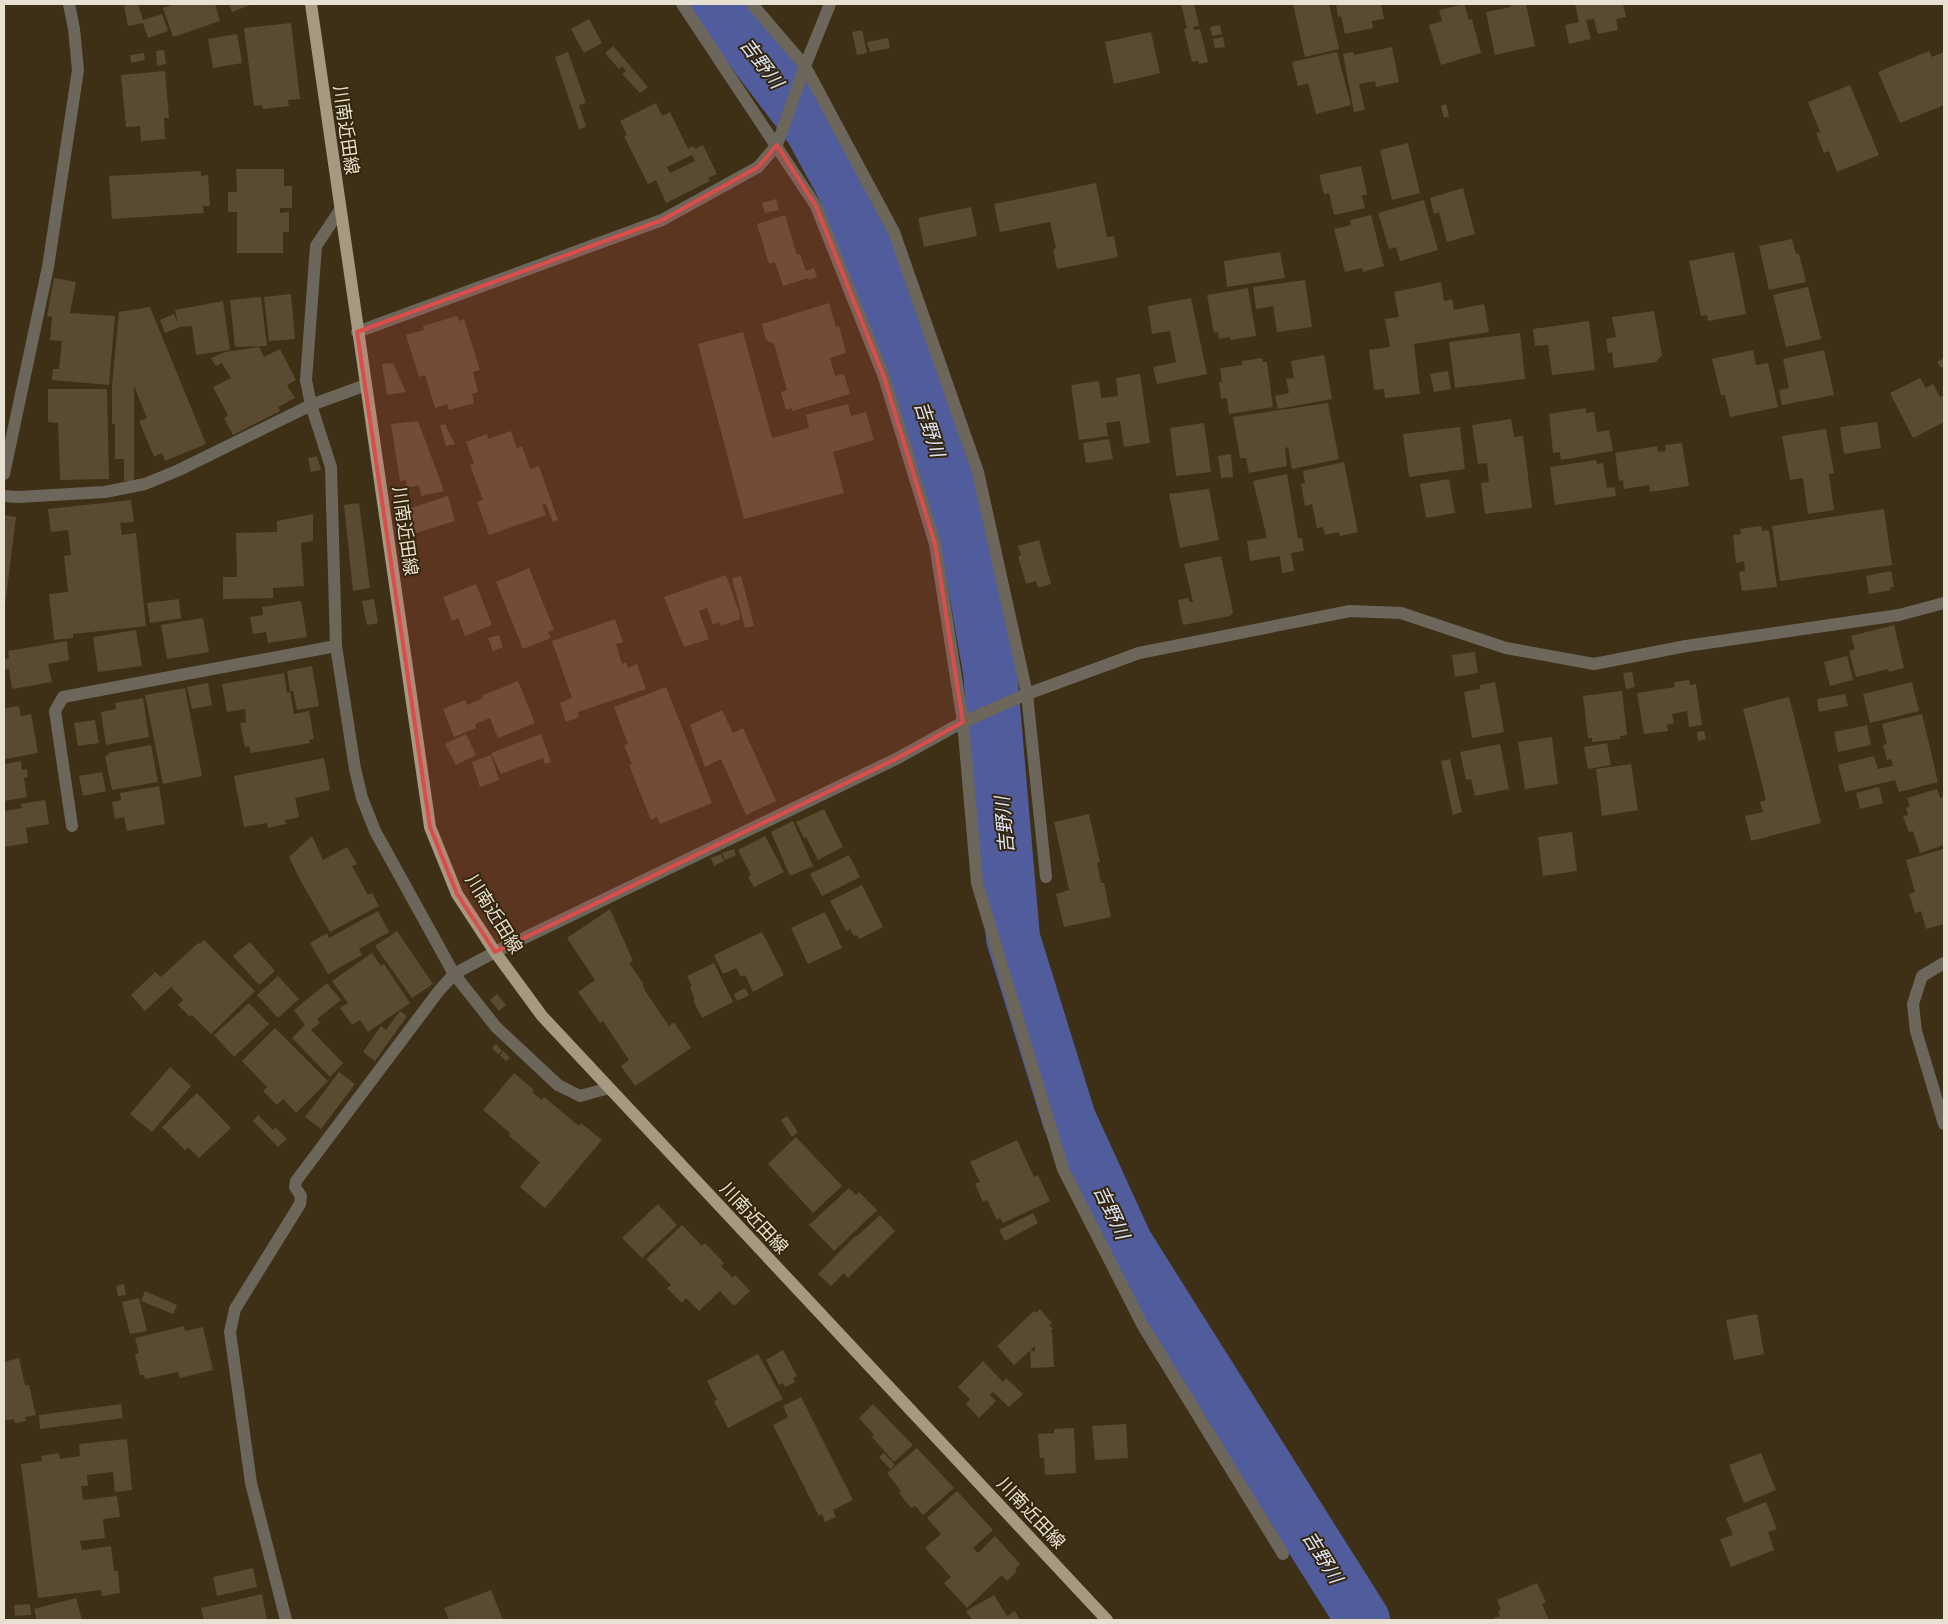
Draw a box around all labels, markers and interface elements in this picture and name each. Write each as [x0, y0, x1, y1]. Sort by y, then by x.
water label: 吉野川 [734, 32, 791, 95]
street label: 川南近田線 [328, 84, 365, 176]
water label: 吉野川 [909, 398, 952, 462]
street label: 川南近田線 [387, 485, 424, 577]
water label: 吉野川 [988, 793, 1019, 855]
street label: 川南近田線 [460, 869, 529, 959]
street label: 川南近田線 [715, 1176, 794, 1259]
water label: 吉野川 [1088, 1181, 1137, 1245]
street label: 川南近田線 [992, 1471, 1071, 1554]
water label: 吉野川 [1297, 1526, 1350, 1590]

